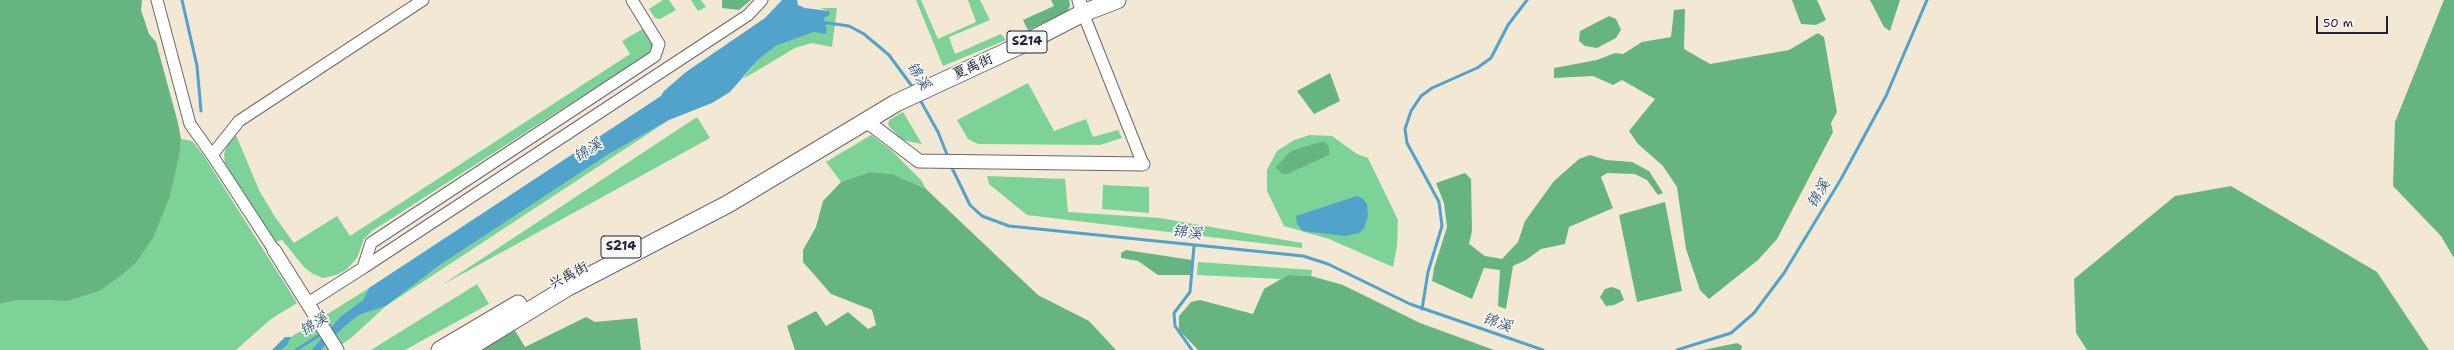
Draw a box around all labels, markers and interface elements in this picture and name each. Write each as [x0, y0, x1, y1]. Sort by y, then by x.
scale bar [2318, 8, 2390, 34]
text: 50 m [2323, 15, 2353, 31]
road number: S214 [1007, 31, 1047, 53]
street label: 夏禹街 [950, 51, 996, 83]
water label: 锦溪 [902, 59, 934, 93]
water label: 锦溪 [571, 135, 605, 167]
water label: 锦溪 [1804, 177, 1834, 211]
water label: 锦溪 [1171, 222, 1203, 244]
road number: S214 [601, 236, 641, 258]
street label: 兴禹街 [547, 259, 591, 293]
water label: 锦溪 [297, 309, 331, 341]
water label: 锦溪 [1480, 310, 1514, 336]

